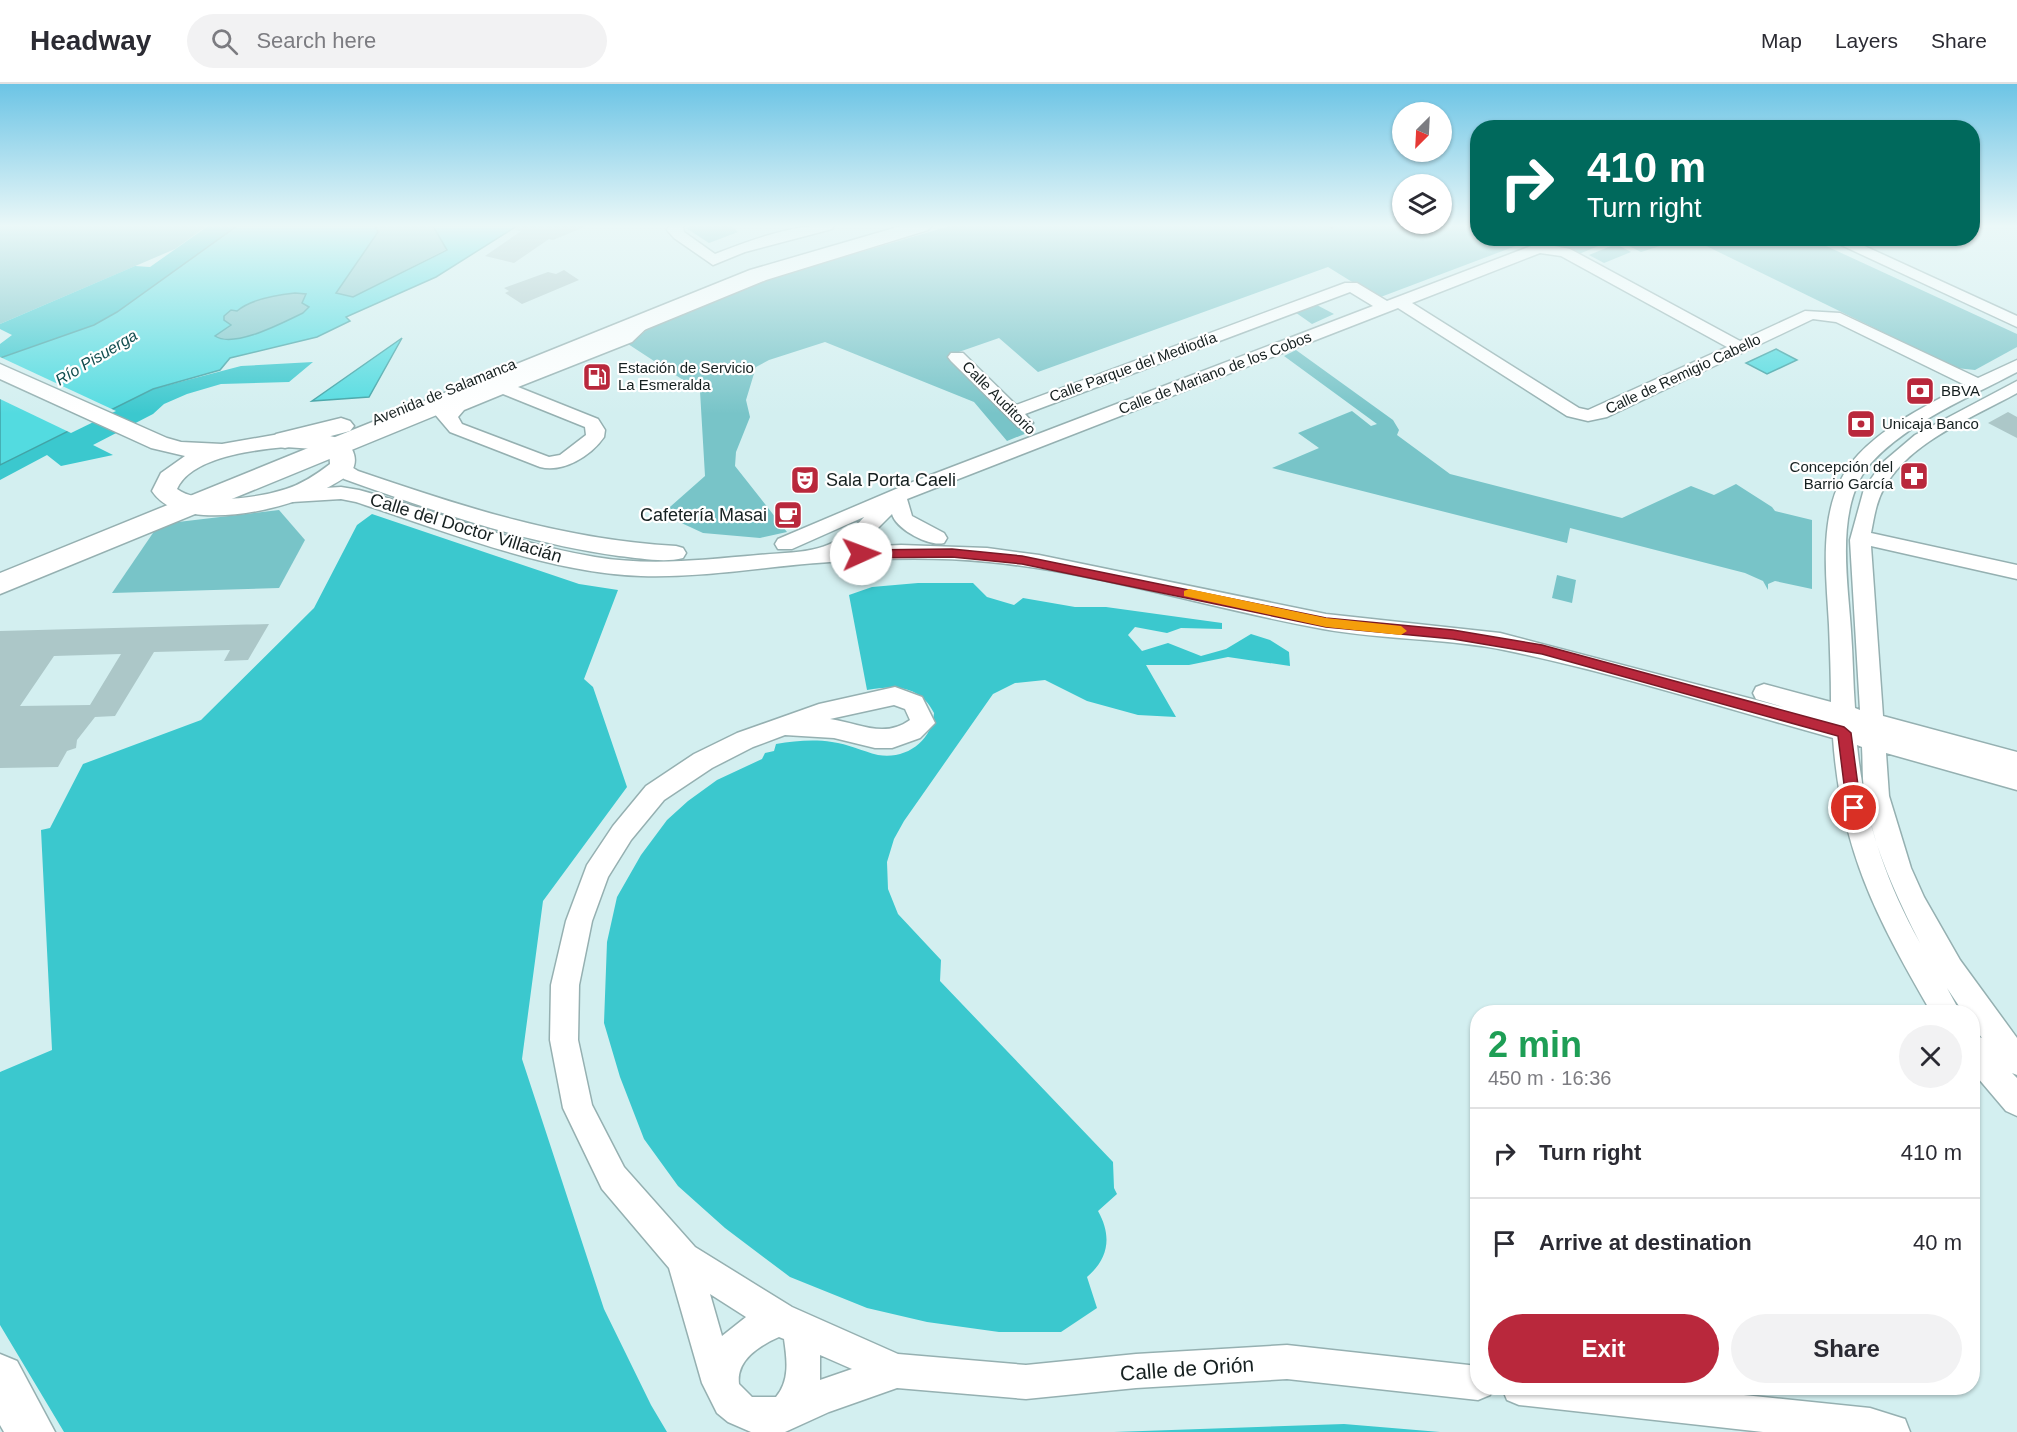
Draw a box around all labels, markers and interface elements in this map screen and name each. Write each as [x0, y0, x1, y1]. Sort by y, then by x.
search box [187, 14, 607, 68]
text: Headway [30, 25, 151, 56]
icon: search [208, 25, 241, 58]
text: Search here [256, 28, 376, 53]
text: Map [1761, 29, 1802, 52]
text: Layers [1835, 29, 1898, 52]
text: Share [1931, 29, 1987, 52]
north arrow [1392, 102, 1452, 162]
map controls [1392, 102, 1452, 234]
icon: right [1488, 144, 1566, 222]
text: 410 m [1587, 144, 1706, 191]
button: layers [1392, 174, 1452, 234]
text: Turn right [1587, 193, 1702, 223]
water label: Río Pisuerga [52, 326, 140, 389]
street label: Calle Parque del Mediodía [1047, 328, 1219, 405]
street label: Calle de Mariano de los Cobos [1116, 328, 1314, 417]
street label: Calle de Remigio Cabello [1602, 330, 1763, 417]
street label: Avenida de Salamanca [369, 355, 519, 428]
street label: Calle Auditorio [959, 357, 1040, 438]
place label: Estación de Servicio La Esmeralda [618, 359, 754, 393]
fuel station icon: Estación de Servicio La Esmeralda [581, 361, 613, 393]
bank icon: BBVA [1904, 375, 1936, 407]
place label: BBVA [1941, 382, 1980, 399]
bank icon: Unicaja Banco [1845, 408, 1877, 440]
place label: Unicaja Banco [1882, 415, 1979, 432]
place label: Concepción del Barrio García [1790, 458, 1894, 492]
pharmacy icon: Concepción del Barrio García [1898, 460, 1930, 492]
theatre icon: Sala Porta Caeli [789, 464, 821, 496]
place label: Sala Porta Caeli [826, 470, 956, 490]
street label: Calle del Doctor Villacián [368, 489, 564, 567]
cafe icon: Cafetería Masai [772, 499, 804, 531]
place label: Cafetería Masai [640, 505, 767, 525]
position arrow [829, 522, 893, 586]
pin [1828, 782, 1879, 833]
icon: arrive [1837, 791, 1870, 824]
text: 2 min [1488, 1024, 1582, 1065]
button: close [1899, 1025, 1962, 1088]
text: 450 m · 16:36 [1488, 1067, 1611, 1089]
icon: right [1488, 1137, 1521, 1170]
text: Turn right [1539, 1140, 1641, 1165]
text: 410 m [1901, 1140, 1962, 1165]
icon: arrive [1488, 1227, 1521, 1260]
text: Arrive at destination [1539, 1230, 1752, 1255]
text: 40 m [1913, 1230, 1962, 1255]
button: Exit [1488, 1314, 1719, 1383]
button: Share [1731, 1314, 1962, 1383]
street label: Calle de Orión [1119, 1352, 1255, 1385]

